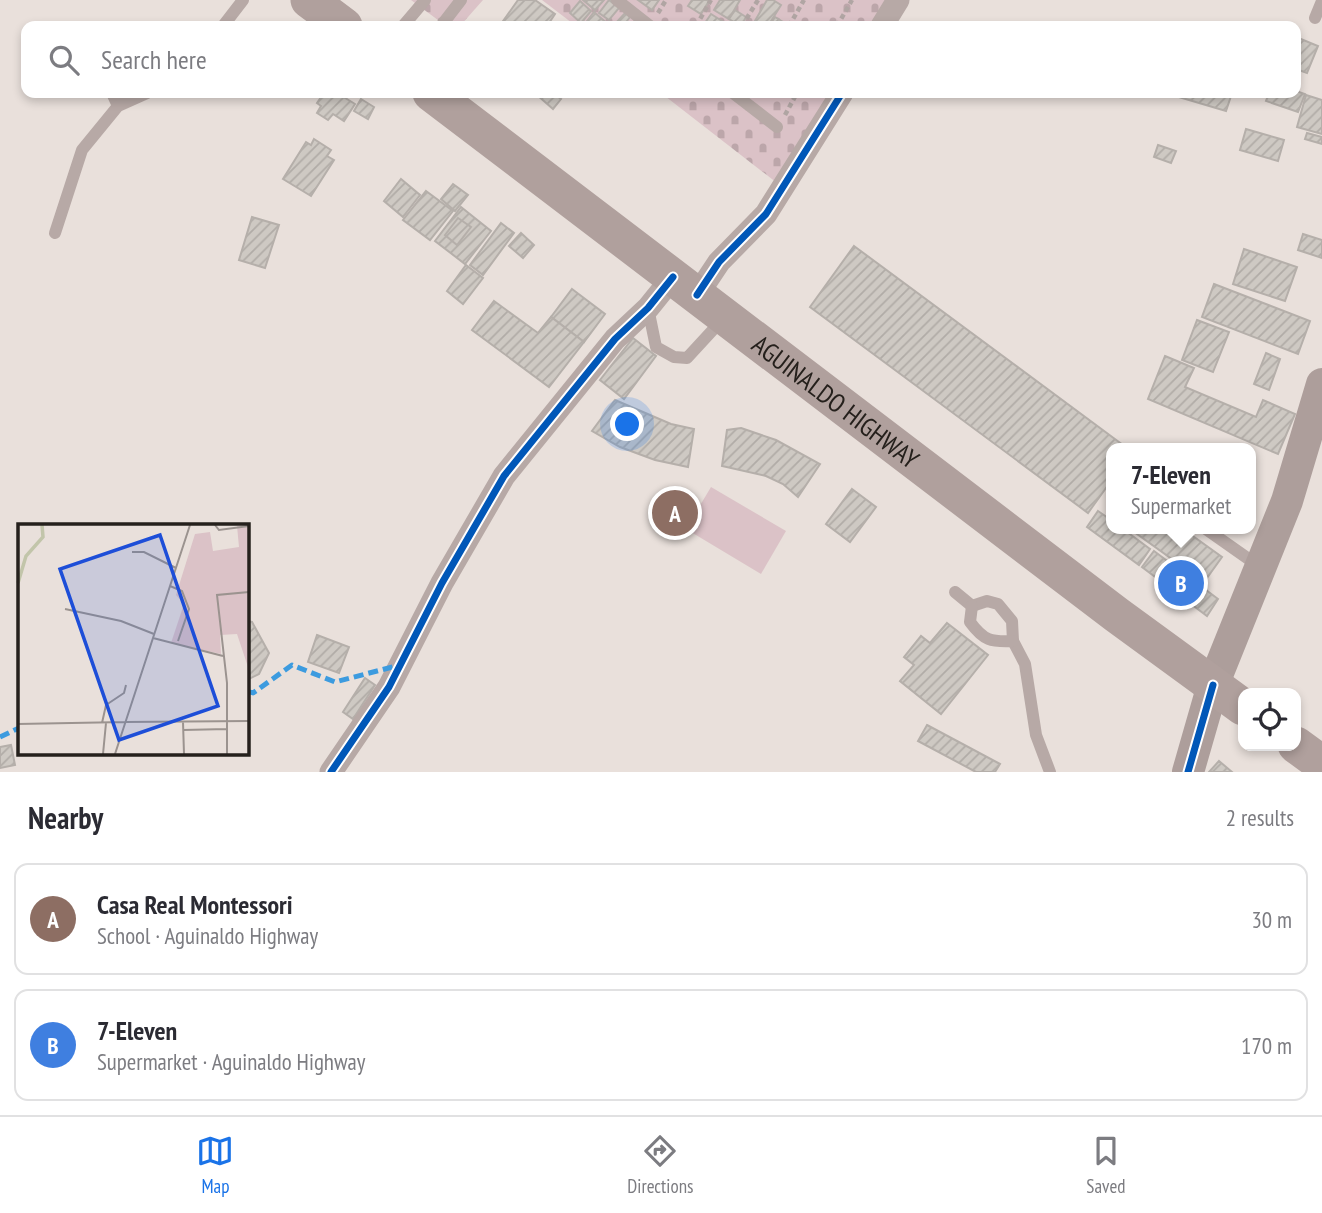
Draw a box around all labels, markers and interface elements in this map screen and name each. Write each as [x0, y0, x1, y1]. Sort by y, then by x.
search box [21, 21, 1301, 98]
icon: search [45, 41, 83, 79]
text: Search here [101, 43, 207, 76]
street label: AGUINALDO HIGHWAY [746, 327, 926, 475]
your location [610, 407, 644, 441]
popup [1106, 443, 1256, 534]
text: 7-Eleven [1131, 458, 1211, 491]
pin: A [652, 487, 698, 539]
text: Supermarket [1131, 491, 1231, 520]
inset map [18, 524, 248, 754]
pin: B [1158, 557, 1204, 609]
map controls [1238, 688, 1301, 751]
button: locate [1238, 688, 1301, 751]
text: Nearby [28, 798, 103, 837]
text: 2 results [1226, 803, 1294, 832]
text: Casa Real Montessori [97, 888, 293, 921]
text: A [47, 905, 59, 934]
text: 30 m [1251, 905, 1292, 934]
text: School · Aguinaldo Highway [97, 921, 318, 950]
text: 7-Eleven [97, 1014, 177, 1047]
text: B [47, 1031, 59, 1060]
text: 170 m [1241, 1031, 1292, 1060]
text: Supermarket · Aguinaldo Highway [97, 1047, 365, 1076]
tab: Map [196, 1132, 234, 1198]
tab: Directions [627, 1132, 693, 1198]
tab: Saved [1086, 1132, 1126, 1198]

